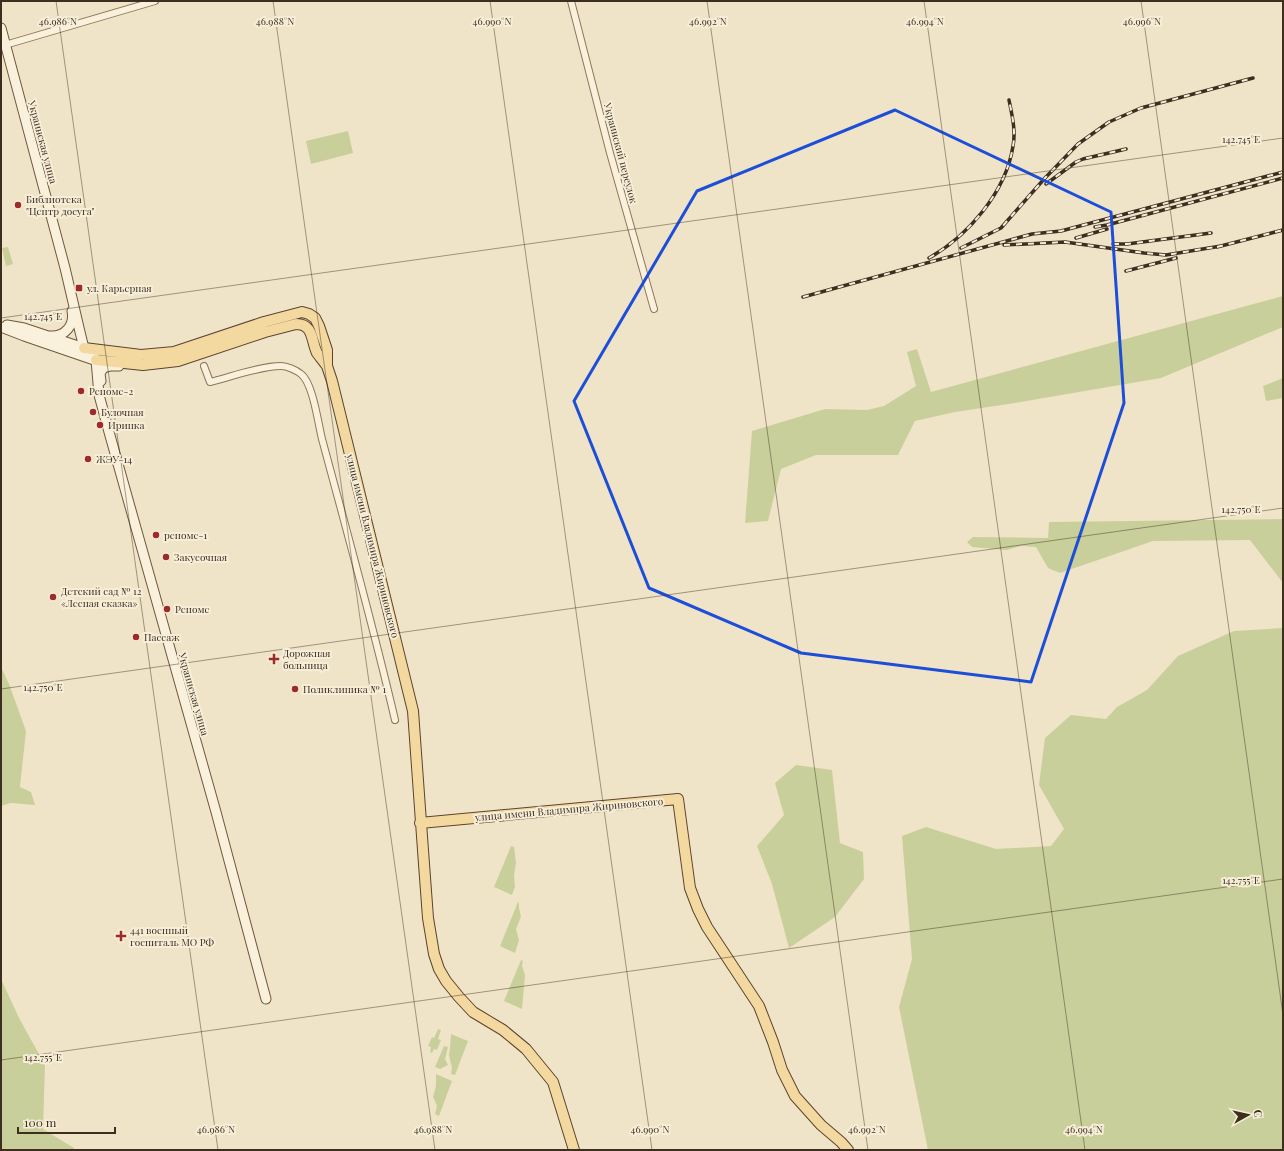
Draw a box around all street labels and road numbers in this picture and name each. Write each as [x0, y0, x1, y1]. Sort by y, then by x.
street label: Украинская улица [25, 98, 61, 185]
street label: Украинский переулок [601, 100, 641, 205]
street label: улица имени Владимира Жириновского [343, 452, 403, 640]
street label: Украинская улица [175, 650, 213, 737]
street label: улица имени Владимира Жириновского [473, 794, 664, 824]

